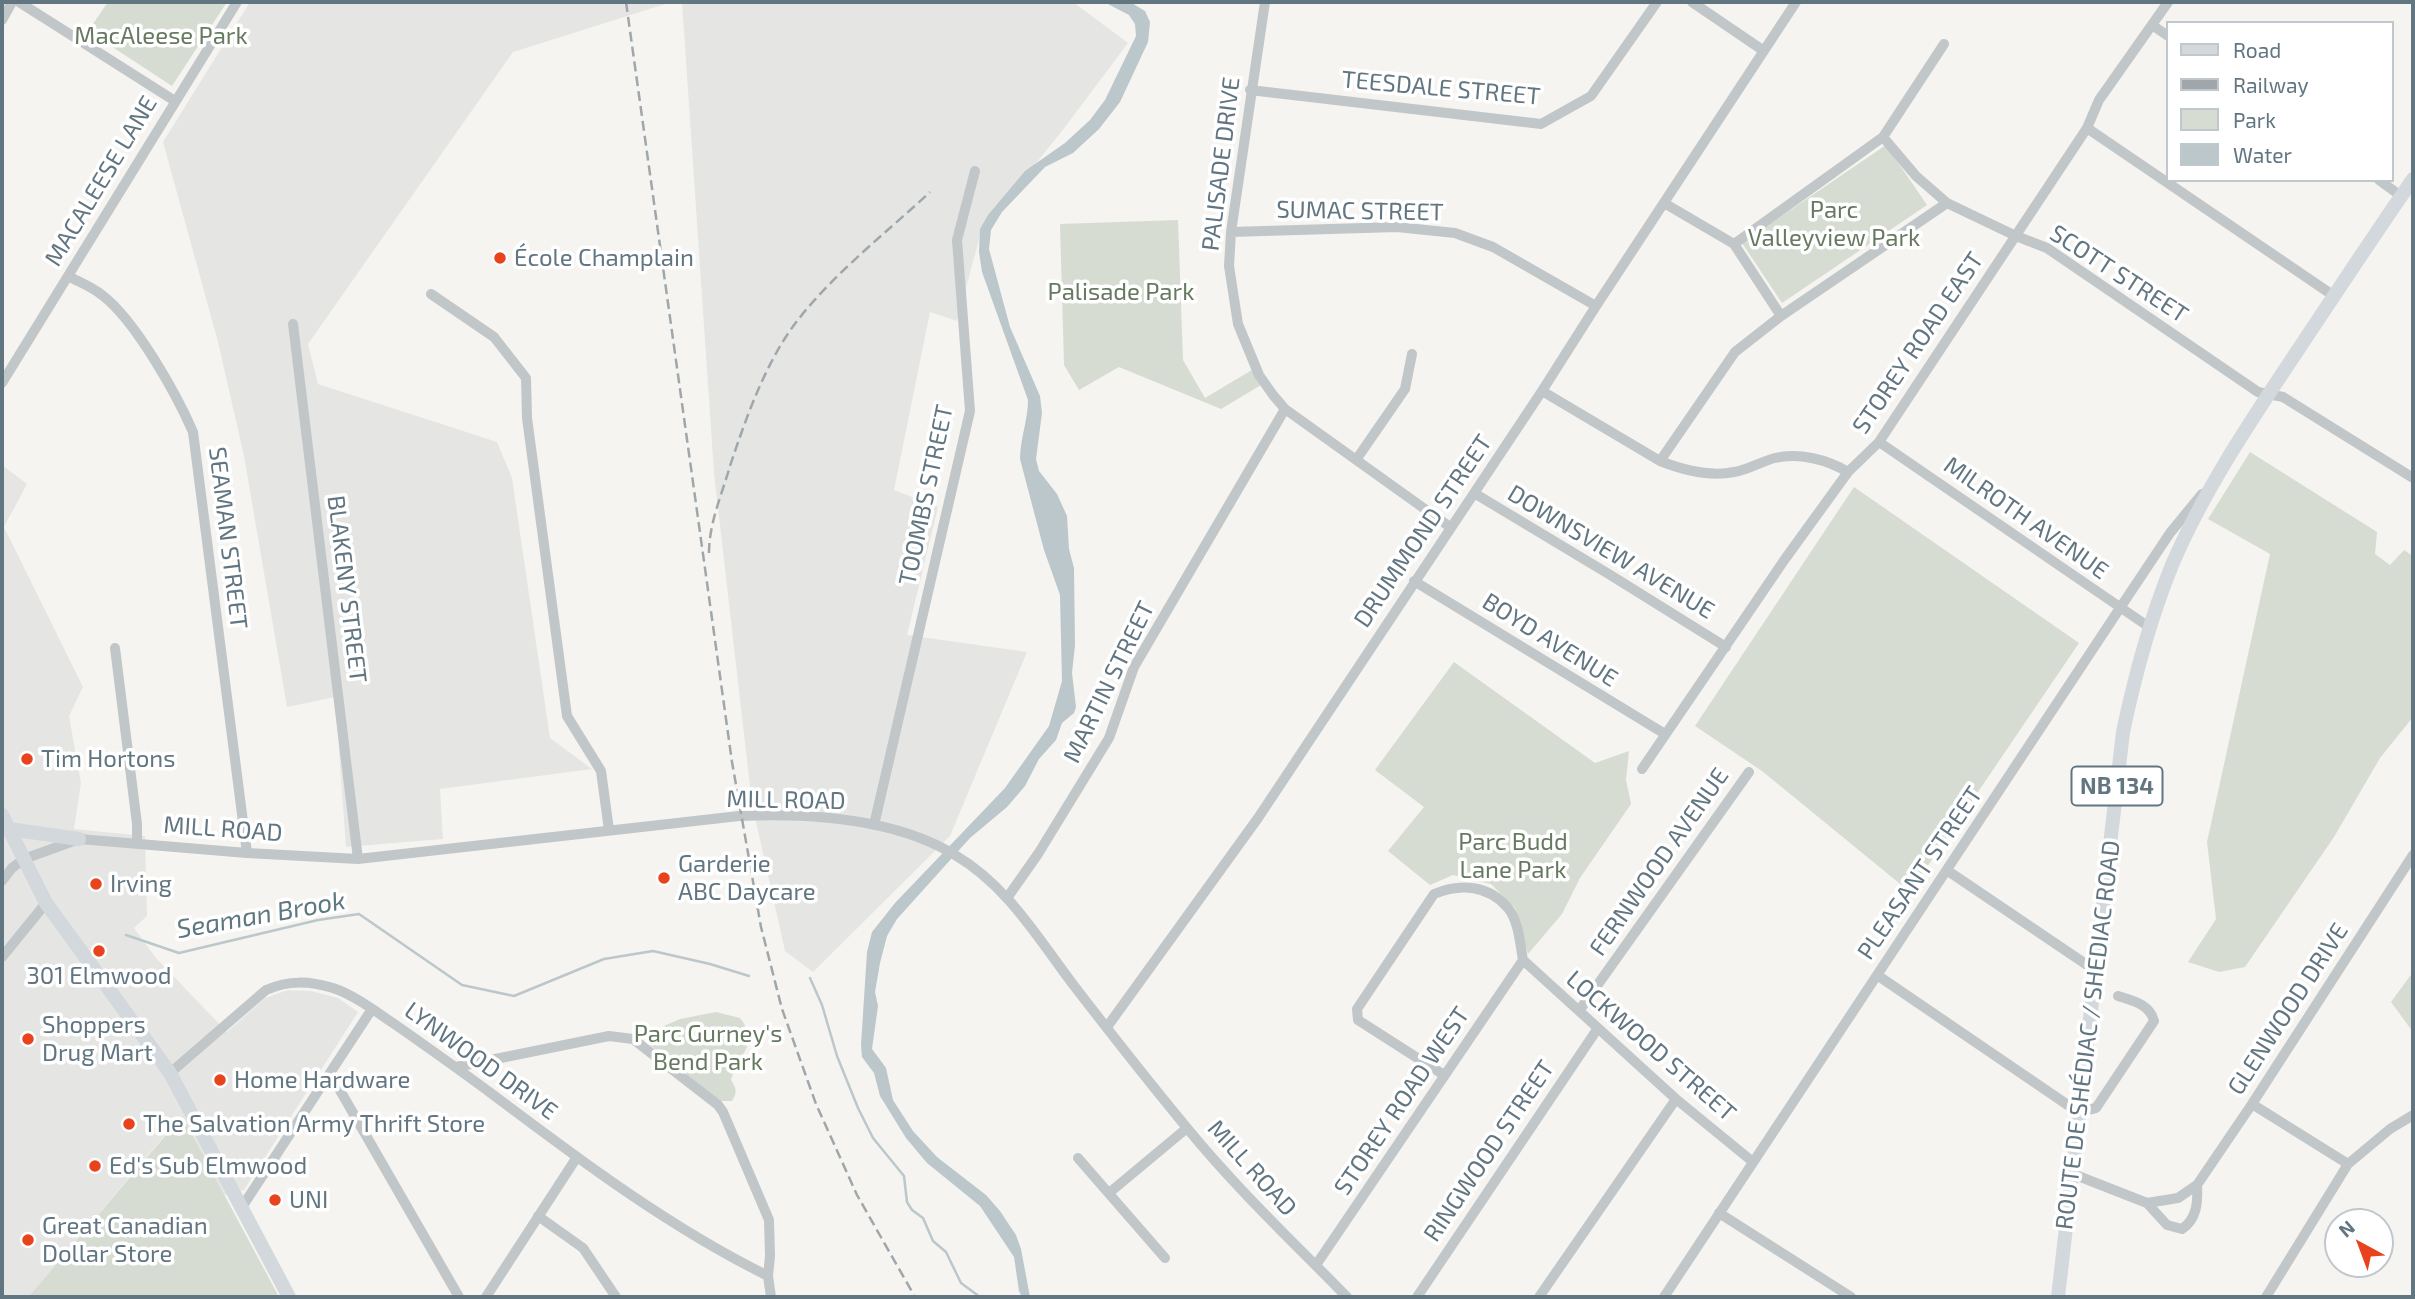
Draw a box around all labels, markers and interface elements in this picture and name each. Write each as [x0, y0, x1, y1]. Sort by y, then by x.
legend [2166, 21, 2394, 182]
park label: MacAleese Park [74, 22, 248, 50]
text: Road [2233, 37, 2281, 62]
street label: TEESDALE STREET [1341, 65, 1541, 111]
text: Railway [2233, 72, 2309, 97]
street label: PALISADE DRIVE [1196, 75, 1246, 253]
street label: MACALEESE LANE [39, 91, 163, 271]
text: Park [2233, 107, 2276, 132]
text: Water [2233, 142, 2292, 167]
street label: SUMAC STREET [1276, 195, 1444, 227]
park label: Parc Valleyview Park [1748, 196, 1920, 252]
street label: SCOTT STREET [2045, 219, 2193, 329]
place label: École Champlain [514, 244, 694, 272]
street label: STOREY ROAD EAST [1846, 247, 1990, 439]
marker: École Champlain [492, 250, 508, 266]
park label: Palisade Park [1048, 278, 1194, 306]
street label: TOOMBS STREET [893, 402, 959, 588]
street label: DRUMMOND STREET [1348, 429, 1498, 633]
street label: SEAMAN STREET [203, 445, 253, 631]
street label: MILROTH AVENUE [1938, 451, 2114, 585]
street label: DOWNSVIEW AVENUE [1502, 479, 1720, 625]
street label: BLAKENY STREET [321, 494, 373, 684]
street label: BOYD AVENUE [1477, 587, 1623, 693]
street label: MARTIN STREET [1057, 597, 1161, 767]
place label: Tim Hortons [41, 745, 175, 773]
marker: Tim Hortons [19, 751, 35, 767]
street label: FERNWOOD AVENUE [1583, 763, 1735, 961]
road number: NB 134 [2072, 766, 2162, 806]
street label: PLEASANT STREET [1851, 781, 1989, 965]
street label: MILL ROAD [726, 785, 846, 815]
street label: MILL ROAD [163, 810, 283, 848]
park label: Parc Budd Lane Park [1458, 828, 1568, 884]
street label: ROUTE DE SHÉDIAC / SHEDIAC ROAD [2050, 839, 2126, 1231]
place label: Garderie ABC Daycare [678, 850, 816, 906]
place label: Irving [110, 870, 172, 898]
marker: Garderie ABC Daycare [656, 870, 672, 886]
marker: Irving [88, 876, 104, 892]
water label: Seaman Brook [174, 885, 348, 945]
street label: GLENWOOD DRIVE [2222, 918, 2354, 1100]
marker: 301 Elmwood [91, 943, 107, 959]
place label: 301 Elmwood [26, 962, 172, 990]
street label: LOCKWOOD STREET [1560, 965, 1742, 1127]
street label: LYNWOOD DRIVE [399, 996, 563, 1126]
street label: STOREY ROAD WEST [1328, 1001, 1476, 1201]
place label: Shoppers Drug Mart [42, 1011, 153, 1067]
park label: Parc Gurney's Bend Park [634, 1020, 782, 1076]
marker: Shoppers Drug Mart [20, 1031, 36, 1047]
street label: RINGWOOD STREET [1418, 1055, 1560, 1247]
place label: Home Hardware [234, 1066, 410, 1094]
marker: Home Hardware [212, 1072, 228, 1088]
place label: The Salvation Army Thrift Store [143, 1110, 485, 1138]
street label: MILL ROAD [1201, 1114, 1303, 1222]
marker: The Salvation Army Thrift Store [121, 1116, 137, 1132]
place label: Ed's Sub Elmwood [109, 1152, 307, 1180]
marker: Ed's Sub Elmwood [87, 1158, 103, 1174]
place label: UNI [289, 1186, 328, 1214]
marker: UNI [267, 1192, 283, 1208]
north arrow [2324, 1208, 2394, 1278]
place label: Great Canadian Dollar Store [42, 1212, 208, 1268]
text: N [2333, 1215, 2359, 1241]
marker: Great Canadian Dollar Store [20, 1232, 36, 1248]

